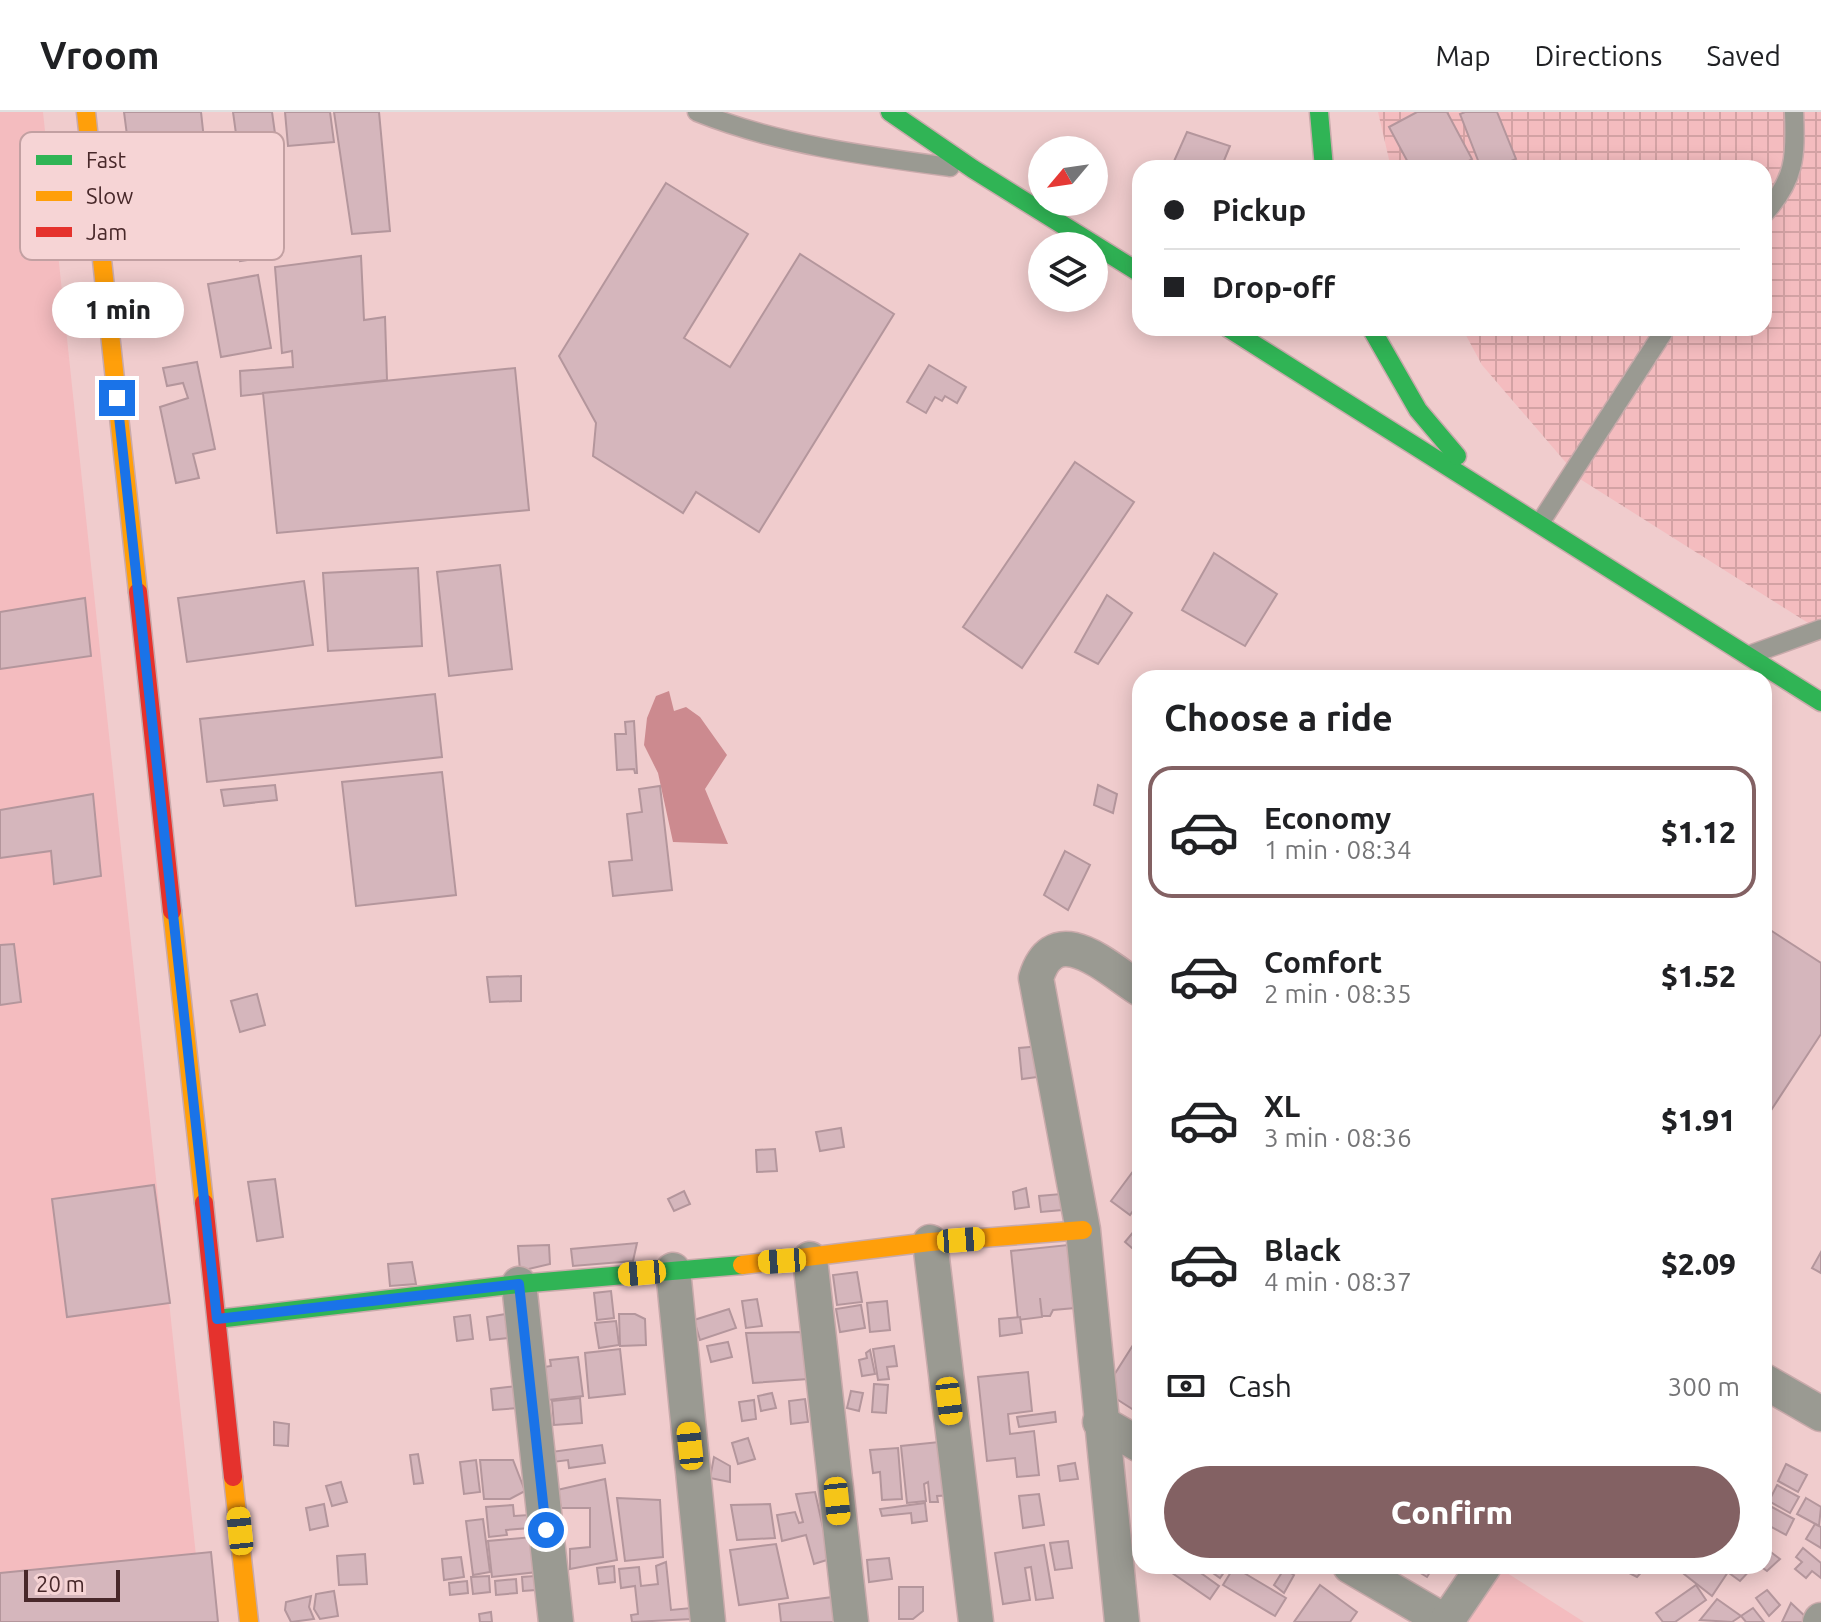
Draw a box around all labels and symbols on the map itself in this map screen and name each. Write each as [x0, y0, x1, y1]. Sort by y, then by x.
legend [20, 132, 284, 260]
north arrow [1028, 136, 1108, 216]
text: Fast [86, 147, 127, 172]
text: Slow [86, 183, 133, 208]
text: Jam [86, 219, 127, 244]
callout: 1 min [51, 282, 183, 338]
route end [99, 380, 135, 416]
car [936, 1226, 986, 1254]
car [757, 1247, 807, 1275]
car [617, 1259, 667, 1287]
car [934, 1376, 964, 1426]
car [676, 1421, 704, 1471]
car [823, 1476, 851, 1526]
car [226, 1506, 254, 1556]
route start [528, 1512, 564, 1548]
scale bar [24, 1566, 120, 1602]

